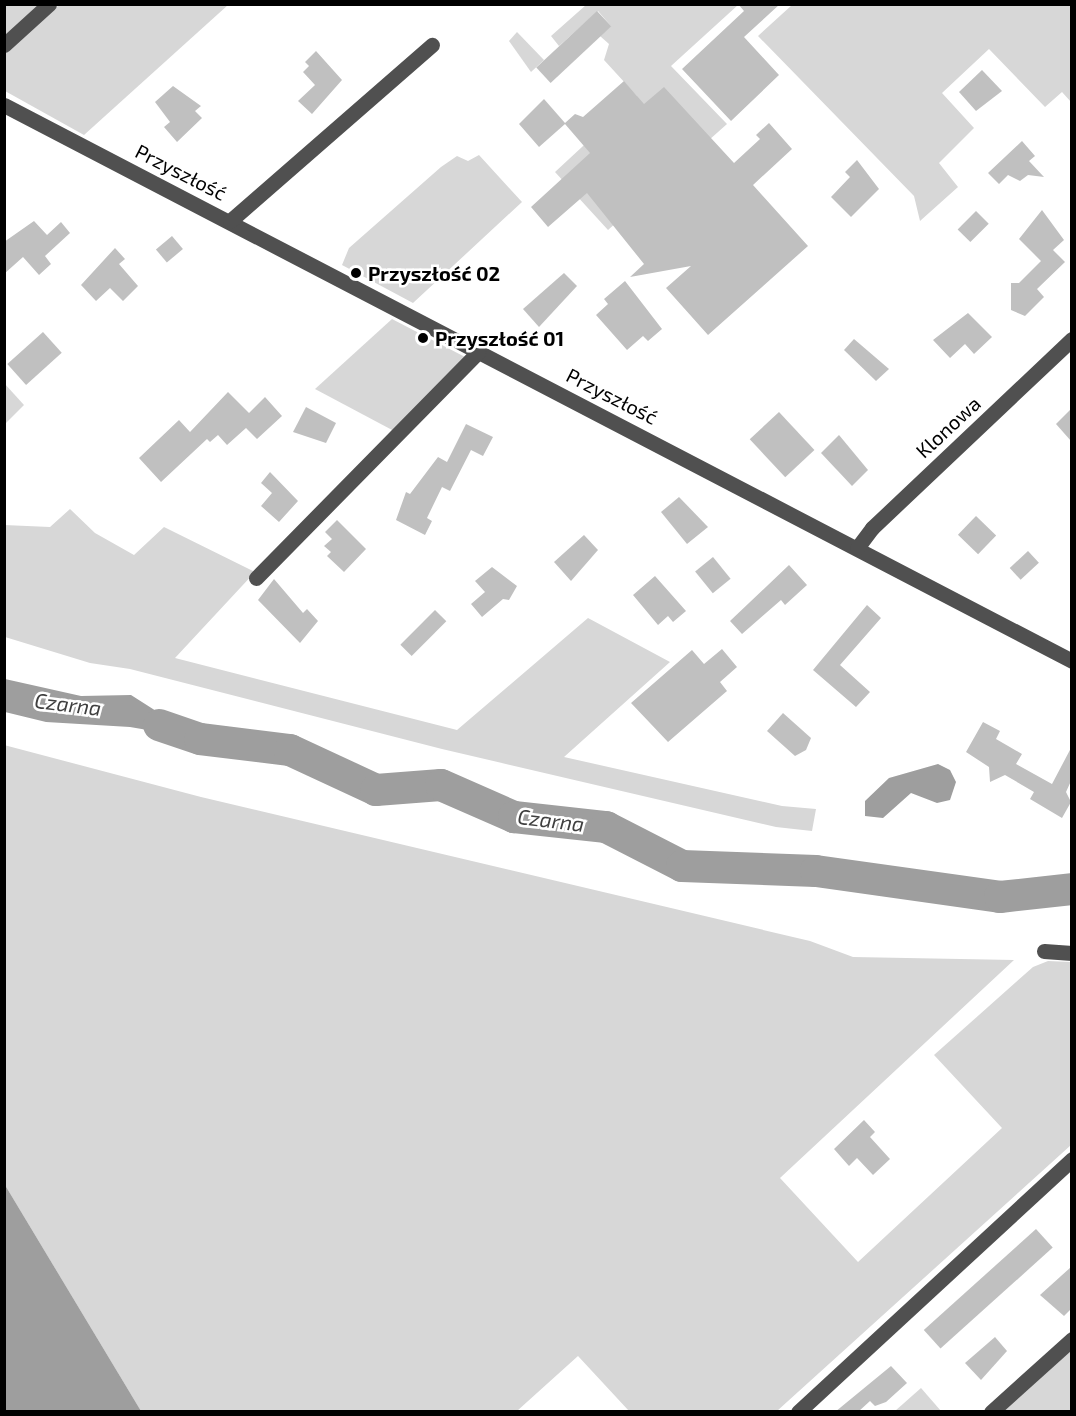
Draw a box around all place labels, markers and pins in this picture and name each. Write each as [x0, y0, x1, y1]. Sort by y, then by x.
place label: Przyszłość 02 [368, 261, 500, 285]
marker: Przyszłość 02 [349, 266, 363, 280]
place label: Przyszłość 01 [435, 326, 564, 350]
marker: Przyszłość 01 [416, 331, 430, 345]

